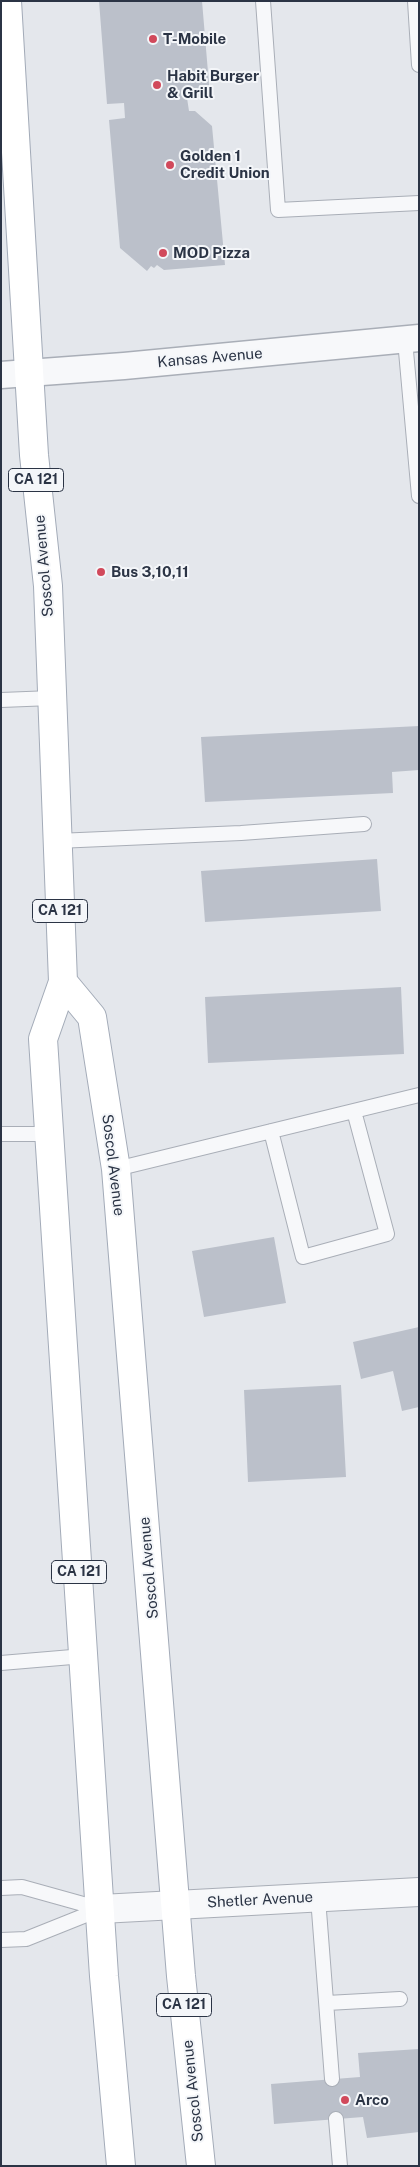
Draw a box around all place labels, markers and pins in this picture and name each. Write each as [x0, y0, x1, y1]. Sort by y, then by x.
place label: T-Mobile [163, 30, 226, 48]
marker: T-Mobile [147, 33, 159, 45]
place label: Habit Burger & Grill [167, 67, 259, 102]
marker: Habit Burger & Grill [151, 79, 163, 91]
place label: Golden 1 Credit Union [180, 147, 270, 182]
marker: Golden 1 Credit Union [164, 159, 176, 171]
place label: MOD Pizza [173, 244, 250, 262]
marker: MOD Pizza [157, 247, 169, 259]
place label: Bus 3,10,11 [111, 563, 189, 581]
marker: Bus 3,10,11 [95, 566, 107, 578]
place label: Arco [355, 2091, 389, 2109]
marker: Arco [339, 2094, 351, 2106]

